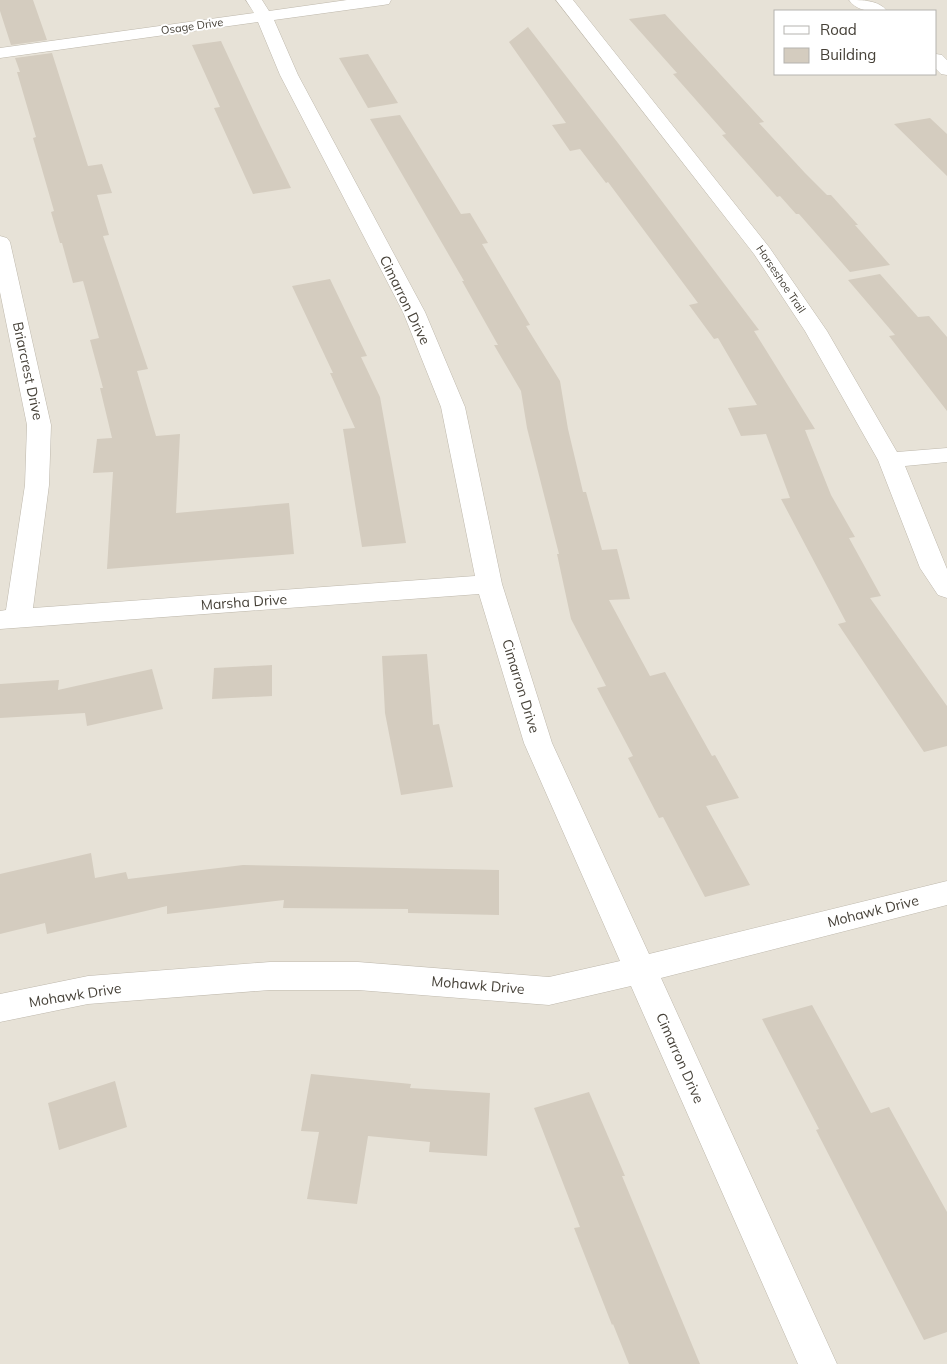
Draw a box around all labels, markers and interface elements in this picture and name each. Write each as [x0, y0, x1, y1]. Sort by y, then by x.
legend [774, 10, 937, 75]
street label: Osage Drive [160, 15, 224, 37]
text: Road [820, 20, 857, 39]
text: Building [820, 45, 876, 64]
street label: Horseshoe Trail [753, 242, 809, 316]
street label: Cimarron Drive [376, 252, 434, 348]
street label: Briarcrest Drive [9, 320, 47, 422]
street label: Marsha Drive [200, 590, 288, 614]
street label: Cimarron Drive [498, 637, 544, 735]
street label: Mohawk Drive [826, 891, 920, 931]
street label: Mohawk Drive [431, 972, 525, 998]
street label: Mohawk Drive [27, 979, 123, 1011]
street label: Cimarron Drive [652, 1010, 708, 1106]

